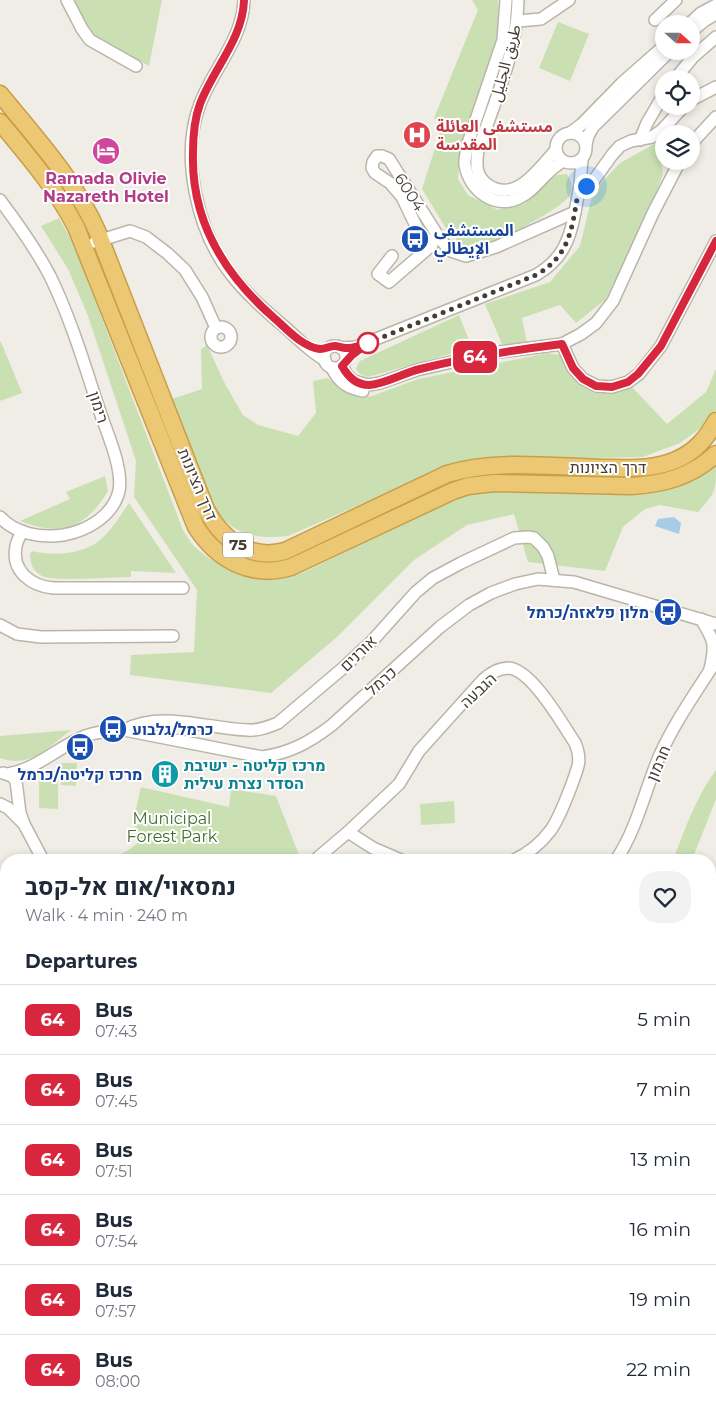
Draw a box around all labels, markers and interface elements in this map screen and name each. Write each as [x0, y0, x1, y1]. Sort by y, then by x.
north arrow [655, 15, 700, 60]
map controls [655, 15, 700, 170]
street label: طريق الجليل [486, 22, 526, 104]
button: locate [655, 70, 700, 115]
place label: مستشفى العائلة المقدسة [436, 117, 553, 154]
hospital icon: مستشفى العائلة المقدسة [402, 120, 432, 150]
button: layers [655, 125, 700, 170]
hotel icon: Ramada Olivie Nazareth Hotel [91, 136, 121, 166]
place label: Ramada Olivie Nazareth Hotel [43, 169, 169, 206]
street label: 6004 [390, 170, 429, 215]
your location [574, 174, 599, 199]
place label: المستشفى الإيطالي [434, 221, 514, 262]
bus stop icon: المستشفى الإيطالي [400, 224, 430, 254]
unlabelled marker [357, 332, 379, 354]
line badge: 64 [452, 341, 498, 373]
text: 64 [463, 346, 487, 368]
street label: רימון [85, 389, 113, 425]
street label: דרך הציונות [174, 445, 221, 523]
street label: דרך הציונות [570, 458, 646, 477]
road number: 75 [223, 532, 253, 558]
bus stop icon: מלון פלאזה/כרמל [653, 597, 683, 627]
place label: מלון פלאזה/כרמל [527, 603, 649, 622]
street label: אורנים [336, 631, 381, 675]
street label: כרמל [362, 663, 401, 700]
street label: הגבעה [456, 669, 500, 712]
bus stop icon: כרמל/גלבוע [98, 714, 128, 744]
place label: כרמל/גלבוע [132, 720, 214, 739]
bus stop icon: מרכז קליטה/כרמל [65, 732, 95, 762]
street label: חרמון [642, 742, 674, 784]
place label: מרכז קליטה - ישיבת הסדר נצרת עילית [184, 756, 326, 793]
building icon: מרכז קליטה - ישיבת הסדר נצרת עילית [150, 759, 180, 789]
place label: מרכז קליטה/כרמל [18, 765, 142, 784]
park label: Municipal Forest Park [127, 809, 218, 846]
button: heart [639, 871, 691, 923]
text: נמסאוי/אום אל-קסב [25, 872, 236, 901]
text: Walk · 4 min · 240 m [25, 906, 188, 925]
text: Departures [25, 950, 137, 973]
text: Bus [95, 999, 133, 1022]
text: 5 min [637, 1008, 691, 1031]
text: 64 [41, 1009, 64, 1031]
text: 07:43 [95, 1022, 137, 1041]
text: Bus [95, 1069, 133, 1092]
text: 7 min [637, 1078, 691, 1101]
text: 64 [41, 1079, 64, 1101]
text: 07:45 [95, 1092, 138, 1111]
text: Bus [95, 1139, 133, 1162]
text: 13 min [630, 1148, 691, 1171]
text: 64 [41, 1149, 64, 1171]
text: 07:51 [95, 1162, 133, 1181]
text: Bus [95, 1209, 133, 1232]
text: 16 min [629, 1218, 691, 1241]
text: 64 [41, 1219, 64, 1241]
text: 07:54 [95, 1232, 138, 1251]
text: Bus [95, 1279, 133, 1302]
text: 19 min [629, 1288, 691, 1311]
text: 64 [41, 1289, 64, 1311]
text: 07:57 [95, 1302, 136, 1321]
text: Bus [95, 1349, 133, 1372]
text: 22 min [626, 1358, 691, 1381]
text: 64 [41, 1359, 64, 1381]
text: 08:00 [95, 1372, 140, 1391]

